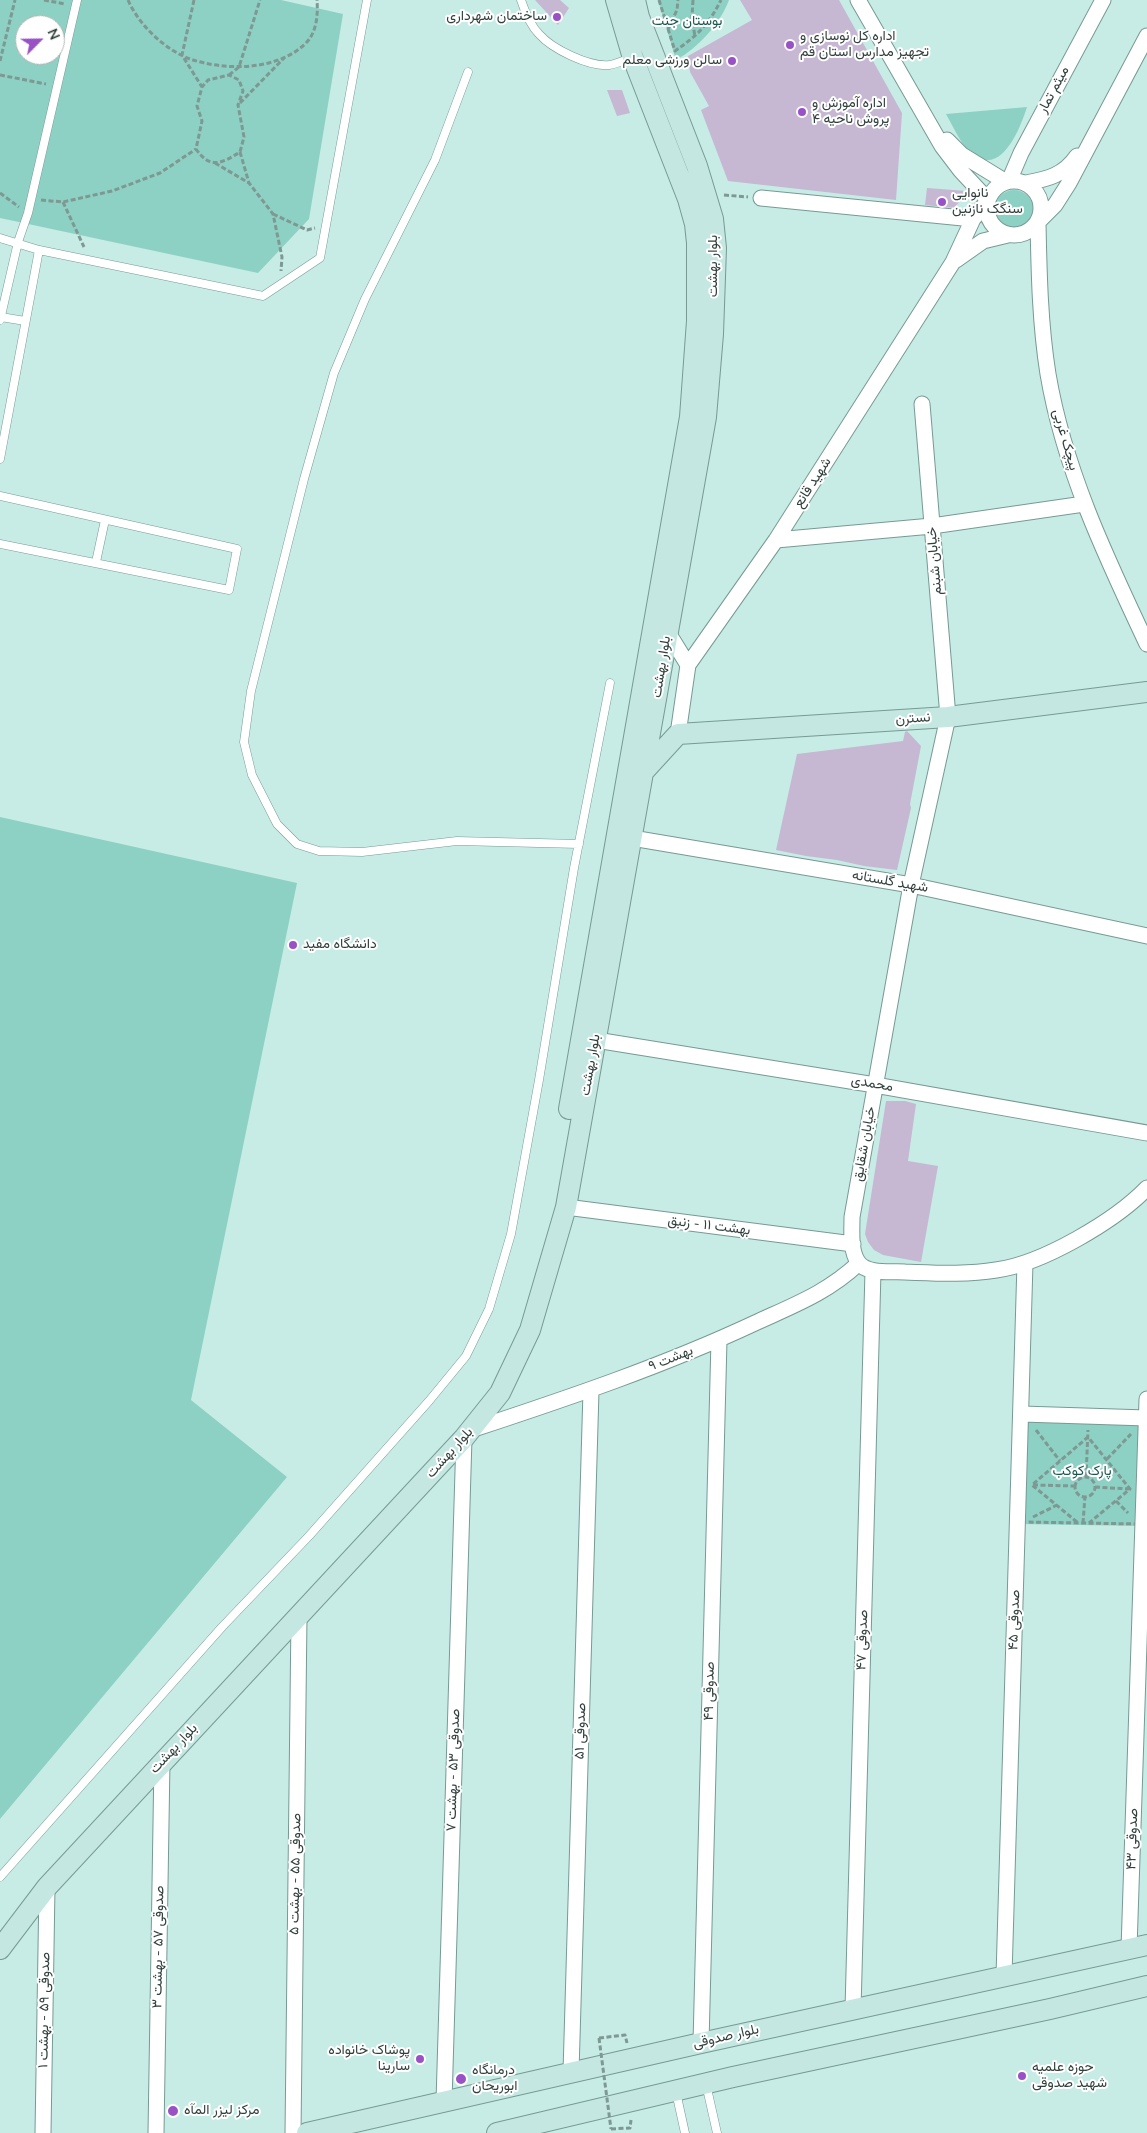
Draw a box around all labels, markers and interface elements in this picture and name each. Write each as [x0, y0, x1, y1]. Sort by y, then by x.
place label: ساختمان شهرداری [446, 9, 547, 25]
marker: ساختمان شهرداری [551, 11, 563, 23]
park label: بوستان جنت [652, 14, 722, 30]
north arrow [15, 15, 65, 65]
text: N [43, 26, 64, 43]
place label: اداره کل نوسازی و تجهیز مدارس استان قم [800, 29, 929, 62]
marker: اداره کل نوسازی و تجهیز مدارس استان قم [784, 39, 796, 51]
place label: سالن ورزشی معلم [623, 53, 722, 69]
marker: سالن ورزشی معلم [726, 55, 738, 67]
street label: میثم تمار [1035, 64, 1073, 116]
place label: اداره آموزش و پروش ناحیه ۴ [812, 96, 889, 128]
marker: اداره آموزش و پروش ناحیه ۴ [796, 106, 808, 118]
place label: نانوایی سنگک نازنین [952, 186, 1023, 218]
marker: نانوایی سنگک نازنین [936, 196, 948, 208]
street label: بلوار بهشت [706, 235, 722, 297]
street label: پیچک غربی [1048, 407, 1082, 473]
street label: شهید قانع [791, 455, 835, 511]
street label: خیابان شبنم [924, 526, 946, 596]
street label: بلوار بهشت [649, 635, 675, 699]
street label: نسترن [895, 709, 931, 729]
street label: شهید گلستانه [851, 867, 929, 897]
place label: دانشگاه مفید [303, 937, 377, 953]
marker: دانشگاه مفید [287, 939, 299, 951]
street label: بلوار بهشت [577, 1033, 605, 1097]
street label: محمدی [850, 1072, 894, 1096]
street label: خیابان شقایق [850, 1105, 880, 1183]
street label: بهشت ۱۱ - زنبق [667, 1213, 751, 1239]
street label: بهشت ۹ [646, 1343, 696, 1375]
street label: بلوار بهشت [423, 1424, 477, 1482]
park label: پارک کوکب [1052, 1464, 1112, 1480]
street label: صدوقی ۴۵ [1006, 1589, 1024, 1651]
street label: صدوقی ۴۷ [854, 1609, 872, 1671]
street label: صدوقی ۴۹ [701, 1661, 719, 1721]
street label: صدوقی ۵۱ [572, 1702, 590, 1760]
street label: صدوقی ۵۳ - بهشت ۷ [443, 1708, 465, 1832]
street label: بلوار بهشت [147, 1720, 201, 1778]
street label: صدوقی ۴۳ [1124, 1808, 1142, 1870]
street label: صدوقی ۵۵ - بهشت ۵ [287, 1813, 305, 1935]
street label: صدوقی ۵۷ - بهشت ۳ [150, 1885, 168, 2009]
street label: صدوقی ۵۹ - بهشت ۱ [36, 1952, 54, 2068]
street label: بلوار صدوقی [691, 2021, 761, 2053]
place label: پوشاک خانواده سارینا [328, 2043, 410, 2076]
marker: پوشاک خانواده سارینا [414, 2053, 426, 2065]
place label: حوزه علمیه شهید صدوقی [1032, 2060, 1107, 2092]
place label: درمانگاه ابوریحان [472, 2063, 517, 2096]
marker: حوزه علمیه شهید صدوقی [1016, 2070, 1028, 2082]
marker: درمانگاه ابوریحان [454, 2072, 468, 2086]
place label: مرکز لیزر المآه [184, 2103, 259, 2119]
marker: مرکز لیزر المآه [166, 2104, 180, 2118]

